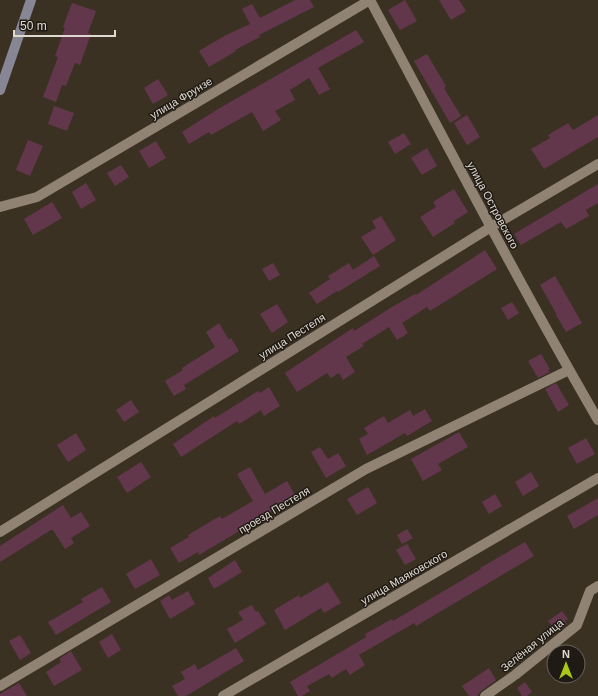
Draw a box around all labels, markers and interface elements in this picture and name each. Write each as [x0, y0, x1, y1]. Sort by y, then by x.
scale bar [14, 12, 115, 38]
text: 50 m [20, 19, 47, 33]
street label: улица Фрунзе [148, 75, 214, 121]
street label: улица Островского [465, 159, 521, 251]
street label: улица Пестеля [257, 311, 327, 361]
street label: проезд Пестеля [236, 484, 312, 536]
street label: улица Маяковского [359, 547, 449, 607]
street label: Зелёная улица [499, 616, 566, 674]
north arrow [546, 644, 586, 684]
text: N [562, 648, 570, 660]

